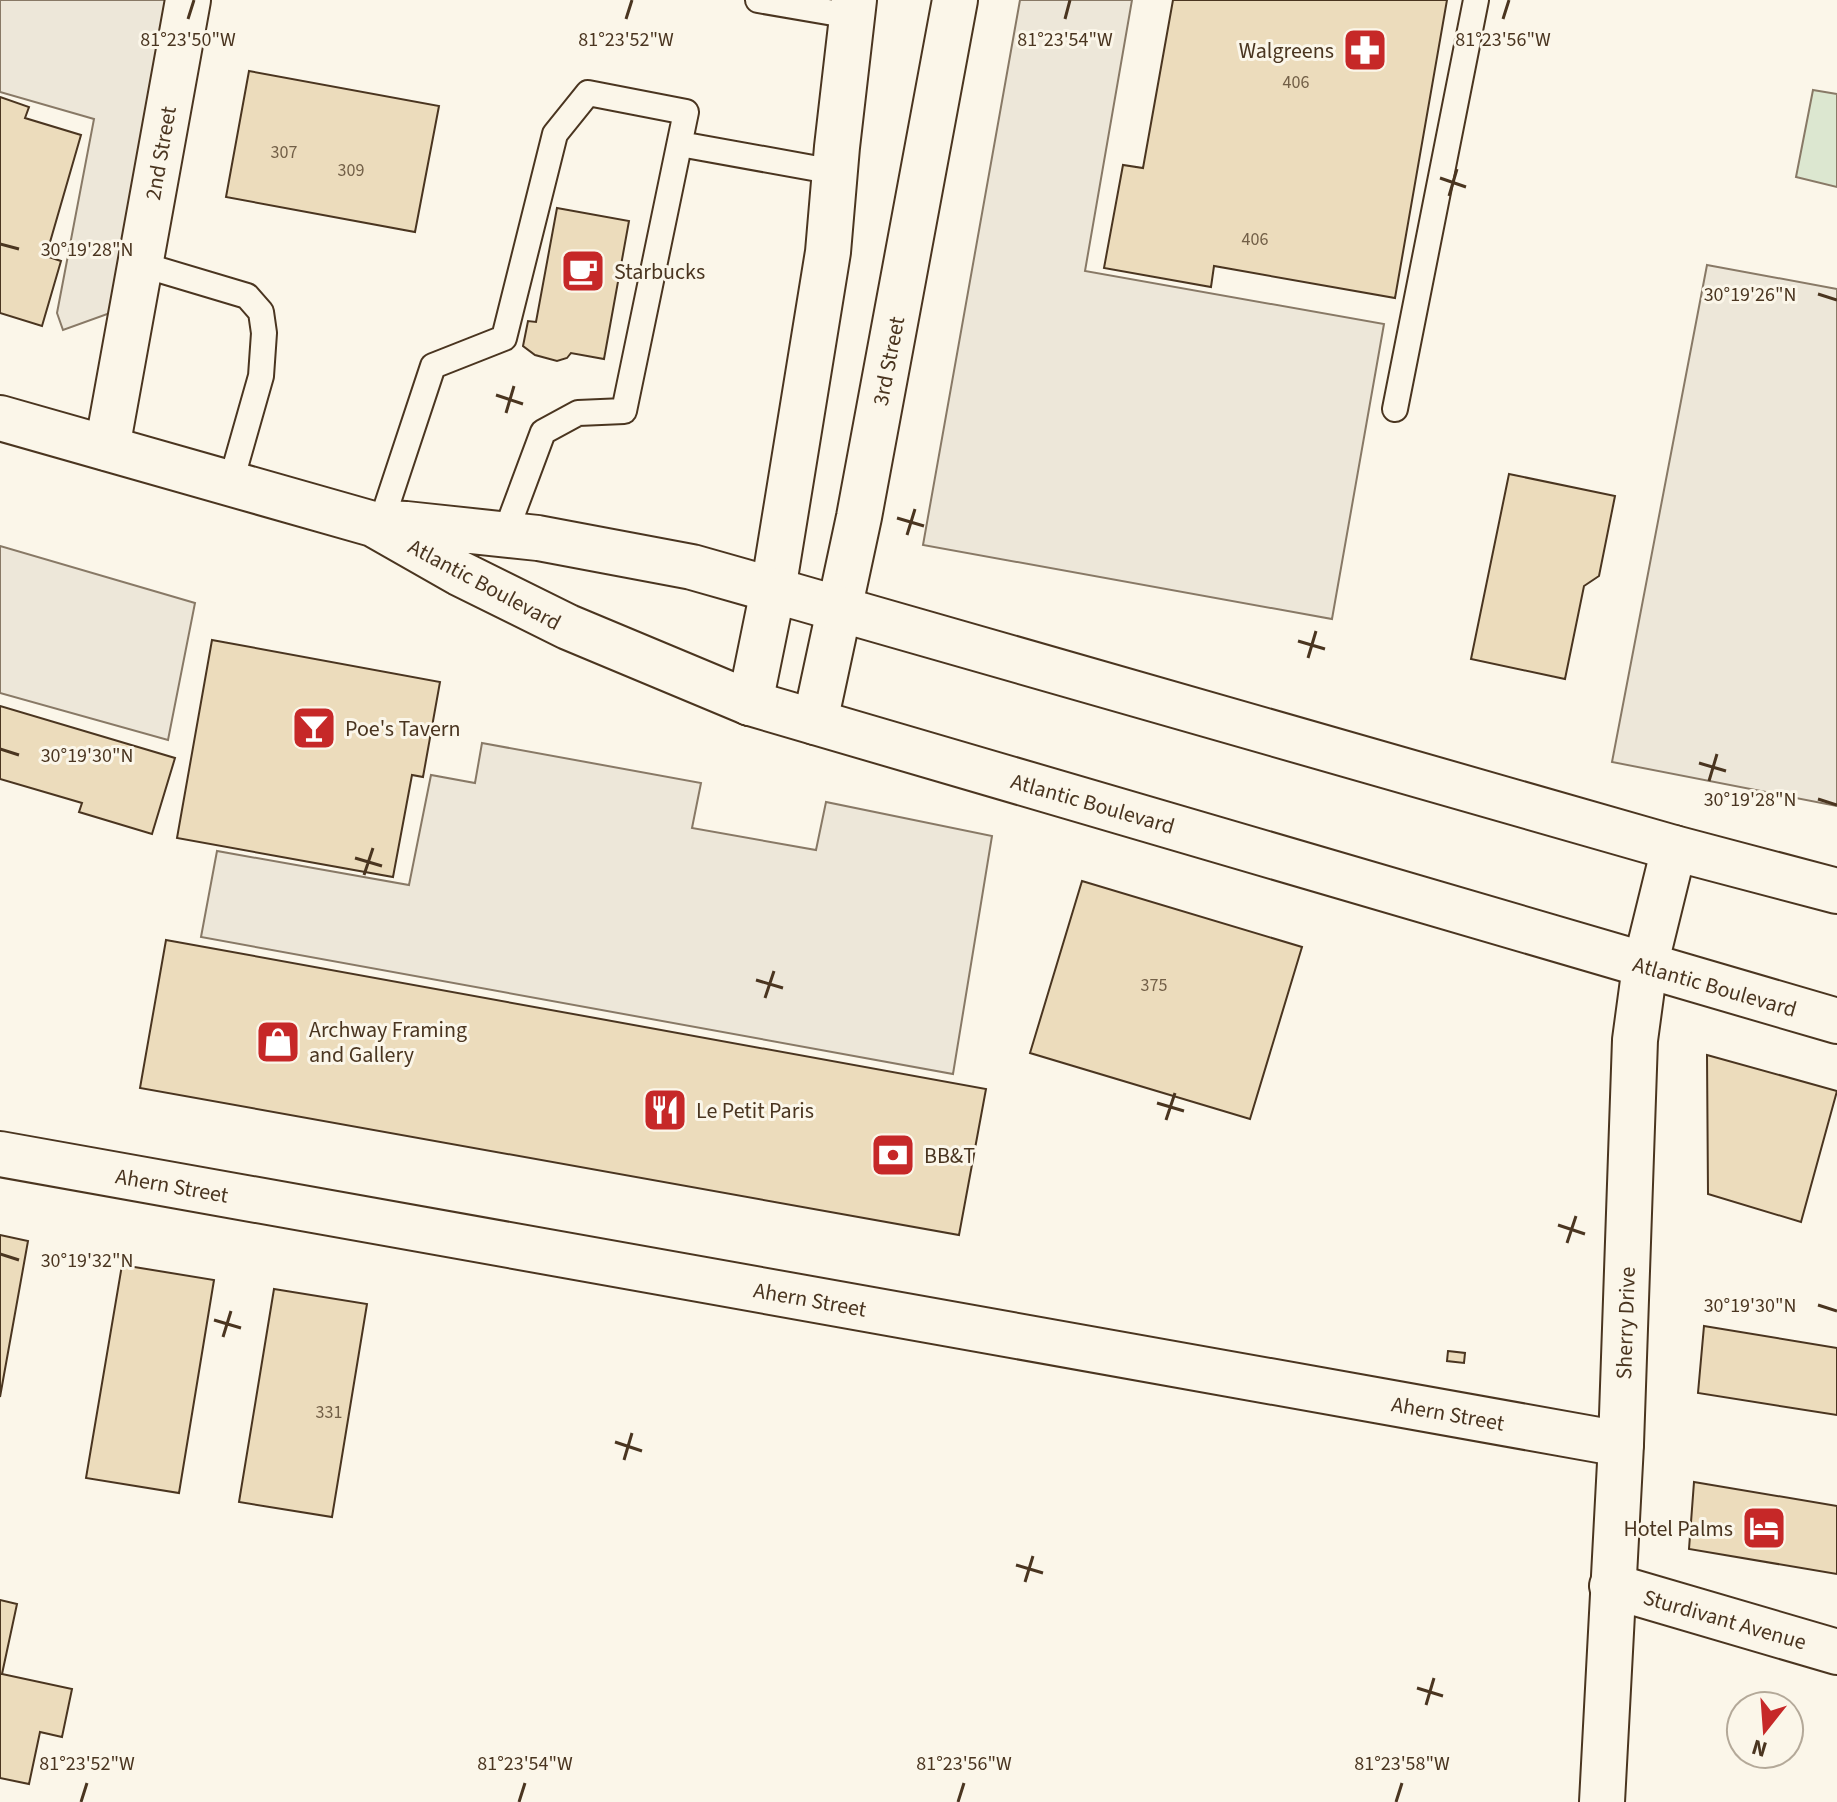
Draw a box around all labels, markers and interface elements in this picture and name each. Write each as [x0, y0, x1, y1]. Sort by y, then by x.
text: 81°23'50"W [140, 26, 236, 54]
text: 81°23'52"W [578, 26, 674, 54]
text: 81°23'54"W [1017, 26, 1113, 54]
pharmacy icon: Walgreens [1341, 26, 1389, 74]
text: 81°23'56"W [1455, 26, 1551, 54]
place label: Walgreens [1239, 35, 1334, 67]
house number: 406 [1283, 70, 1309, 95]
street label: 2nd Street [137, 103, 185, 203]
house number: 307 [271, 140, 297, 165]
house number: 309 [338, 158, 364, 183]
house number: 406 [1242, 227, 1268, 252]
text: 30°19'28"N [41, 236, 133, 264]
cafe icon: Starbucks [559, 247, 607, 295]
place label: Starbucks [614, 256, 705, 288]
text: 30°19'26"N [1704, 281, 1796, 309]
street label: 3rd Street [865, 313, 913, 408]
street label: Atlantic Boulevard [402, 531, 567, 639]
bar icon: Poe's Tavern [290, 704, 338, 752]
place label: Poe's Tavern [345, 713, 460, 745]
text: 30°19'30"N [41, 742, 133, 770]
street label: Atlantic Boulevard [1007, 765, 1178, 843]
text: 30°19'28"N [1704, 786, 1796, 814]
street label: Atlantic Boulevard [1629, 948, 1800, 1026]
house number: 375 [1141, 973, 1167, 998]
place label: Archway Framing and Gallery [309, 1014, 467, 1071]
shop icon: Archway Framing and Gallery [254, 1018, 302, 1066]
restaurant icon: Le Petit Paris [641, 1086, 689, 1134]
place label: Le Petit Paris [696, 1095, 814, 1127]
bank icon: BB&T [869, 1131, 917, 1179]
place label: BB&T [924, 1140, 975, 1172]
street label: Ahern Street [113, 1160, 231, 1212]
text: 30°19'32"N [41, 1247, 133, 1275]
street label: Sherry Drive [1608, 1266, 1644, 1380]
street label: Ahern Street [751, 1274, 869, 1326]
text: 30°19'30"N [1704, 1292, 1796, 1320]
street label: Ahern Street [1389, 1388, 1507, 1440]
house number: 331 [316, 1400, 342, 1425]
hotel icon: Hotel Palms [1740, 1504, 1788, 1552]
place label: Hotel Palms [1623, 1513, 1733, 1545]
street label: Sturdivant Avenue [1639, 1581, 1810, 1659]
north arrow [1725, 1690, 1805, 1770]
text: N [1748, 1731, 1771, 1766]
text: 81°23'52"W [39, 1750, 135, 1778]
text: 81°23'54"W [477, 1750, 573, 1778]
text: 81°23'56"W [916, 1750, 1012, 1778]
text: 81°23'58"W [1354, 1750, 1450, 1778]

